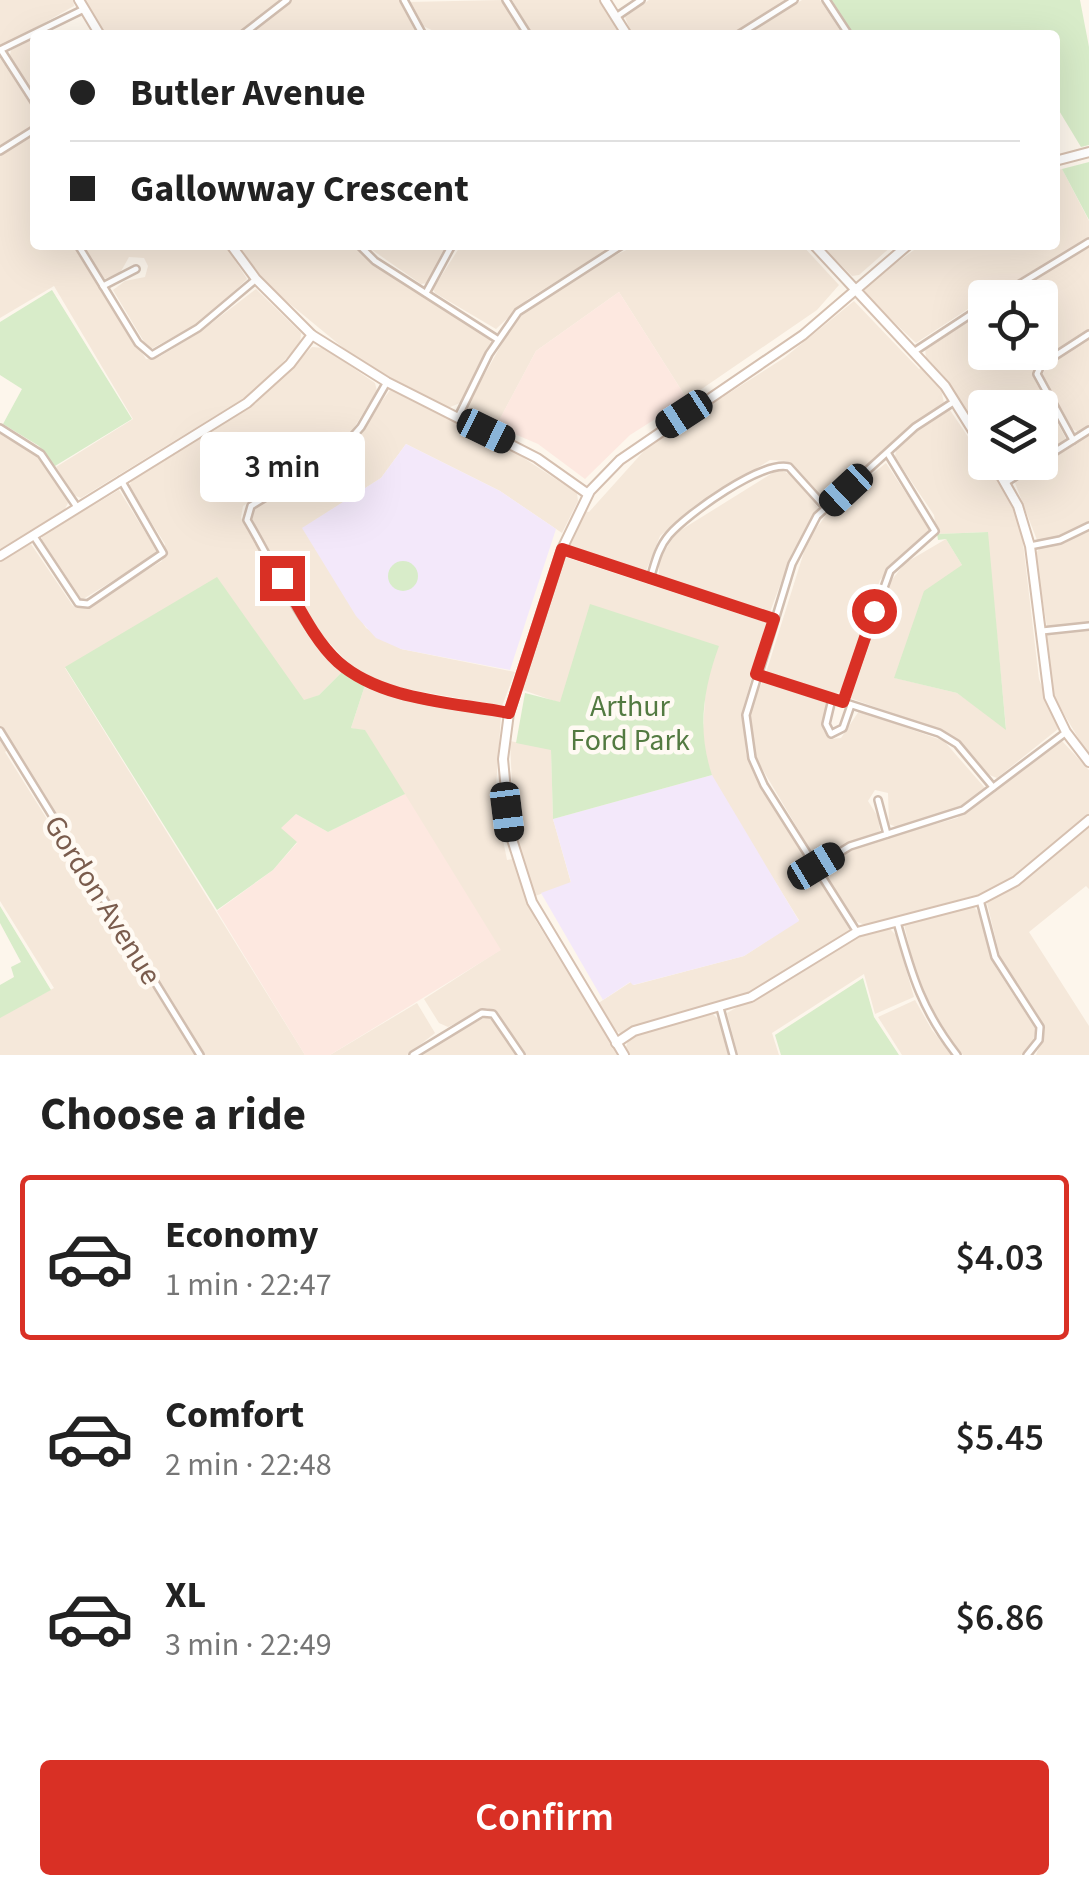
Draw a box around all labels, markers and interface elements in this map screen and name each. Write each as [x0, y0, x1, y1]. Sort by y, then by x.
text: Butler Avenue [130, 66, 366, 120]
text: Gallowway Crescent [130, 162, 469, 216]
map controls [968, 280, 1058, 480]
button: locate [968, 280, 1058, 370]
car [651, 385, 717, 443]
button: layers [968, 390, 1058, 480]
car [452, 404, 520, 458]
callout: 3 min [200, 433, 364, 503]
text: 3 min [244, 444, 321, 490]
car [814, 459, 878, 521]
route end [260, 556, 305, 601]
route start [852, 589, 897, 634]
park label: Arthur Ford Park [570, 685, 690, 762]
car [488, 780, 526, 844]
street label: Gordon Avenue [33, 807, 172, 993]
car [783, 838, 849, 894]
text: Choose a ride [40, 1083, 306, 1147]
text: Economy [165, 1208, 318, 1262]
icon: car [45, 1213, 135, 1303]
text: $4.03 [956, 1231, 1044, 1285]
text: 1 min · 22:47 [165, 1262, 332, 1308]
text: Comfort [165, 1388, 304, 1442]
icon: car [45, 1393, 135, 1483]
text: $5.45 [956, 1411, 1044, 1465]
text: 2 min · 22:48 [165, 1442, 332, 1488]
text: XL [165, 1568, 206, 1622]
icon: car [45, 1573, 135, 1663]
text: $6.86 [956, 1591, 1044, 1645]
text: 3 min · 22:49 [165, 1622, 332, 1668]
button: Confirm [40, 1760, 1049, 1875]

